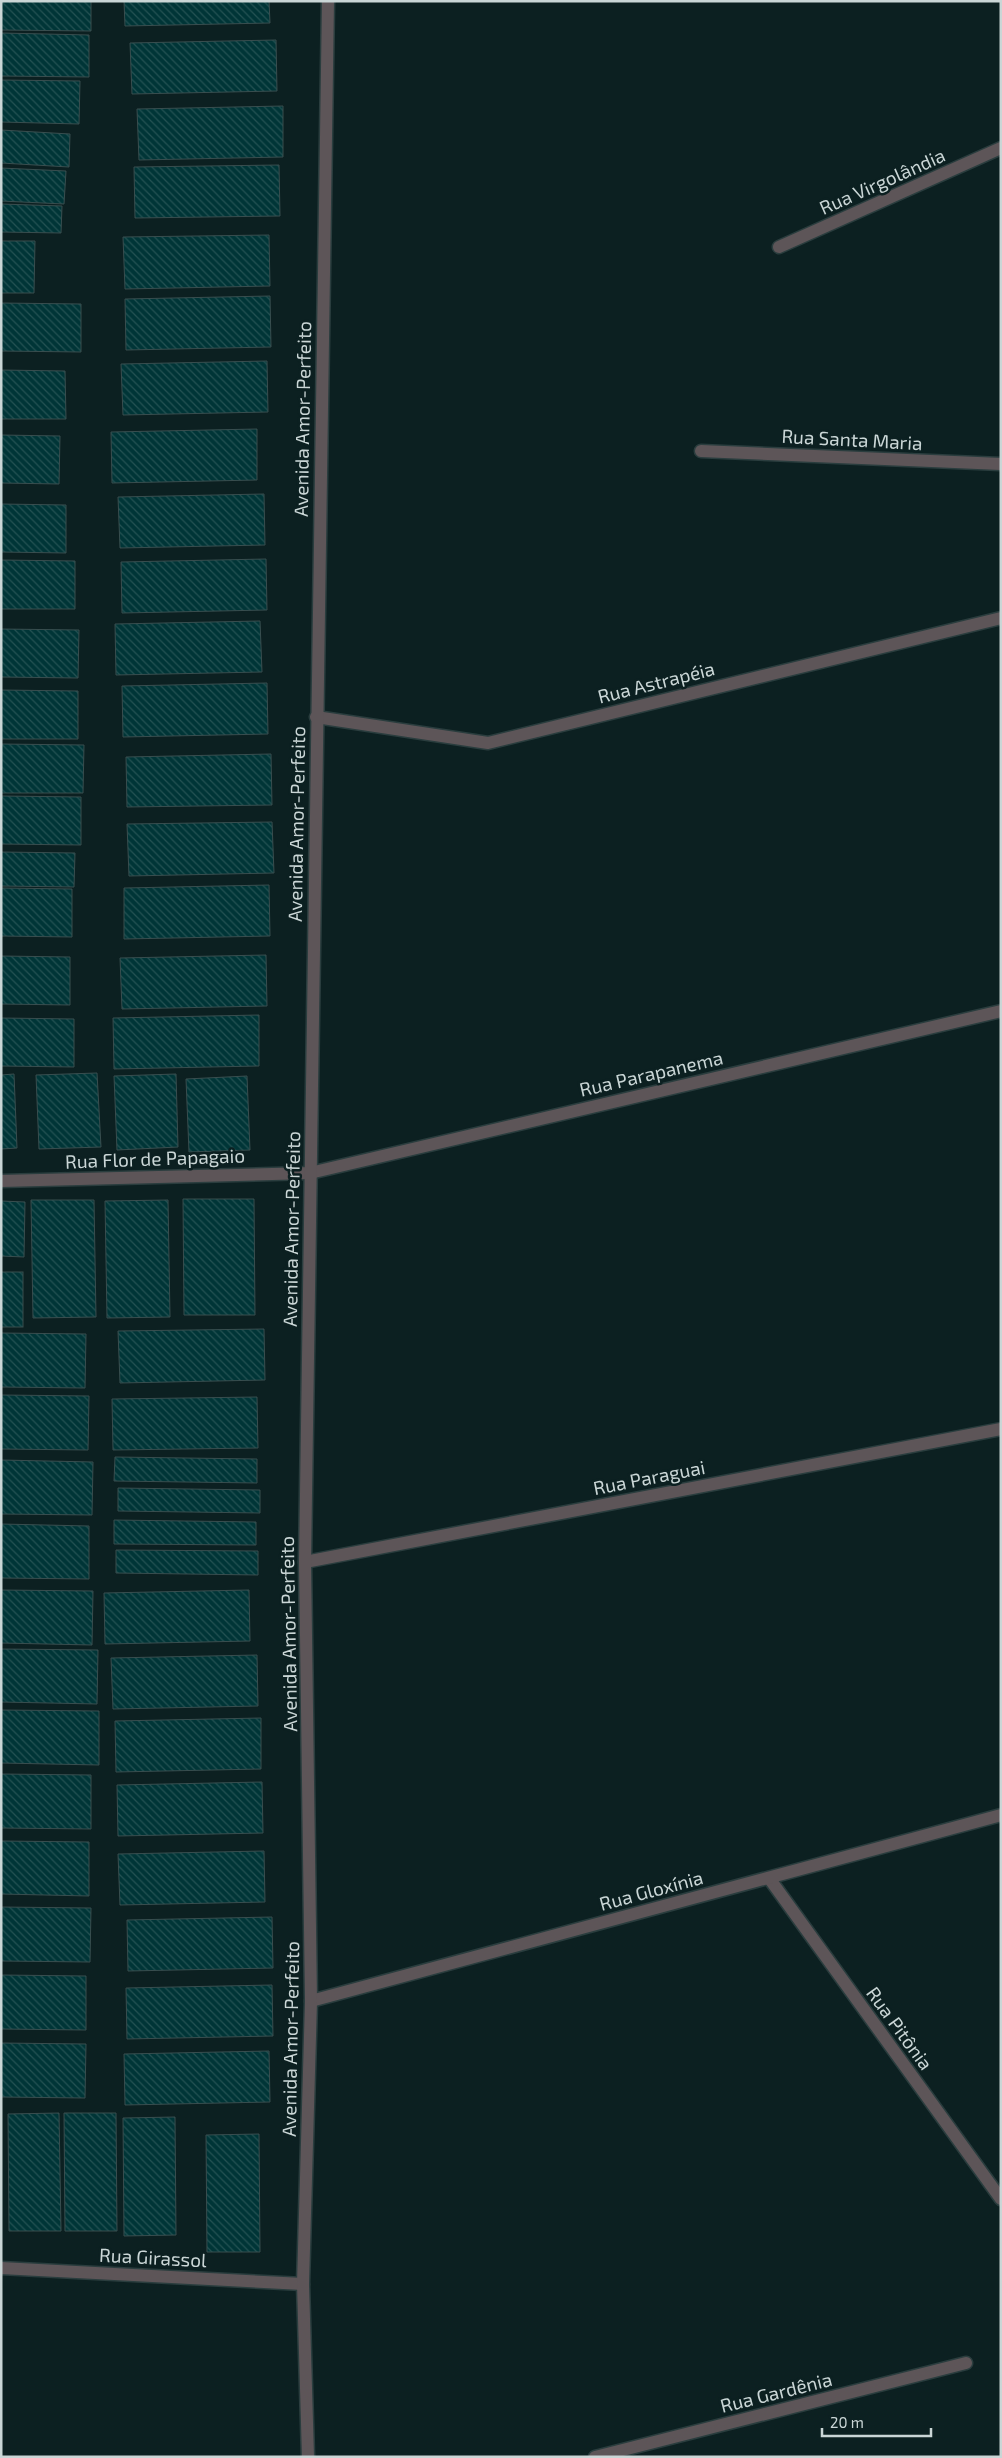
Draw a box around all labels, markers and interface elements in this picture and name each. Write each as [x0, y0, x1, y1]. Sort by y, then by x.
street label: Rua Virgolândia [816, 143, 948, 219]
street label: Avenida Amor-Perfeito [289, 321, 315, 517]
street label: Rua Santa Maria [781, 424, 923, 454]
street label: Rua Astrapéia [595, 656, 717, 708]
street label: Avenida Amor-Perfeito [283, 726, 309, 922]
street label: Rua Parapanema [577, 1045, 725, 1101]
street label: Avenida Amor-Perfeito [278, 1131, 304, 1327]
street label: Rua Flor de Papagaio [65, 1143, 245, 1173]
street label: Rua Paraguai [591, 1455, 707, 1499]
street label: Avenida Amor-Perfeito [275, 1536, 301, 1732]
street label: Rua Gloxínia [597, 1865, 705, 1915]
street label: Avenida Amor-Perfeito [277, 1941, 303, 2137]
street label: Rua Pitônia [862, 1982, 938, 2074]
street label: Rua Girassol [99, 2243, 208, 2271]
street label: Rua Gardênia [718, 2367, 834, 2417]
scale bar [822, 2406, 931, 2438]
text: 20 m [830, 2413, 864, 2431]

